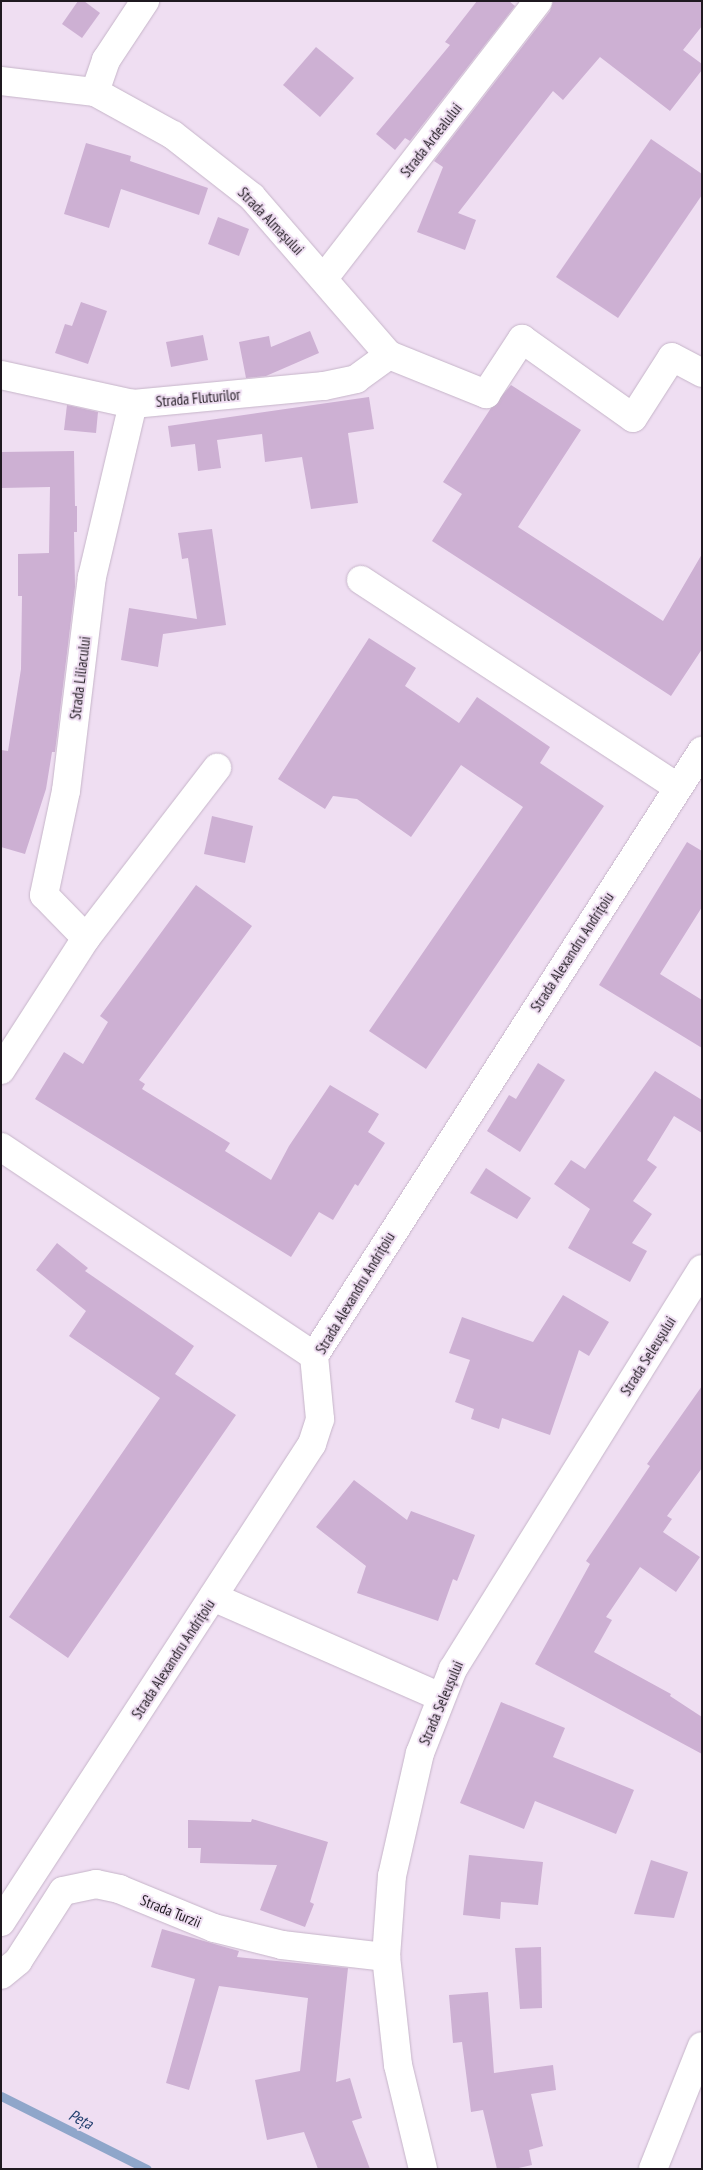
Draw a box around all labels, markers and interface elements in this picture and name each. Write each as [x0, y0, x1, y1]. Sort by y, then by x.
street label: Strada Ardealului [396, 99, 466, 181]
street label: Strada Almașului [234, 183, 308, 259]
street label: Strada Fluturilor [155, 385, 241, 411]
street label: Strada Liliacului [66, 635, 94, 721]
street label: Strada Alexandru Andrițoiu [526, 889, 618, 1015]
street label: Strada Alexandru Andrițoiu [311, 1228, 399, 1358]
street label: Strada Seleușului [617, 1313, 679, 1399]
street label: Strada Alexandru Andrițoiu [127, 1596, 219, 1722]
street label: Strada Seleușului [415, 1658, 467, 1748]
street label: Strada Turzii [138, 1891, 204, 1931]
water label: Peța [66, 2105, 96, 2133]

